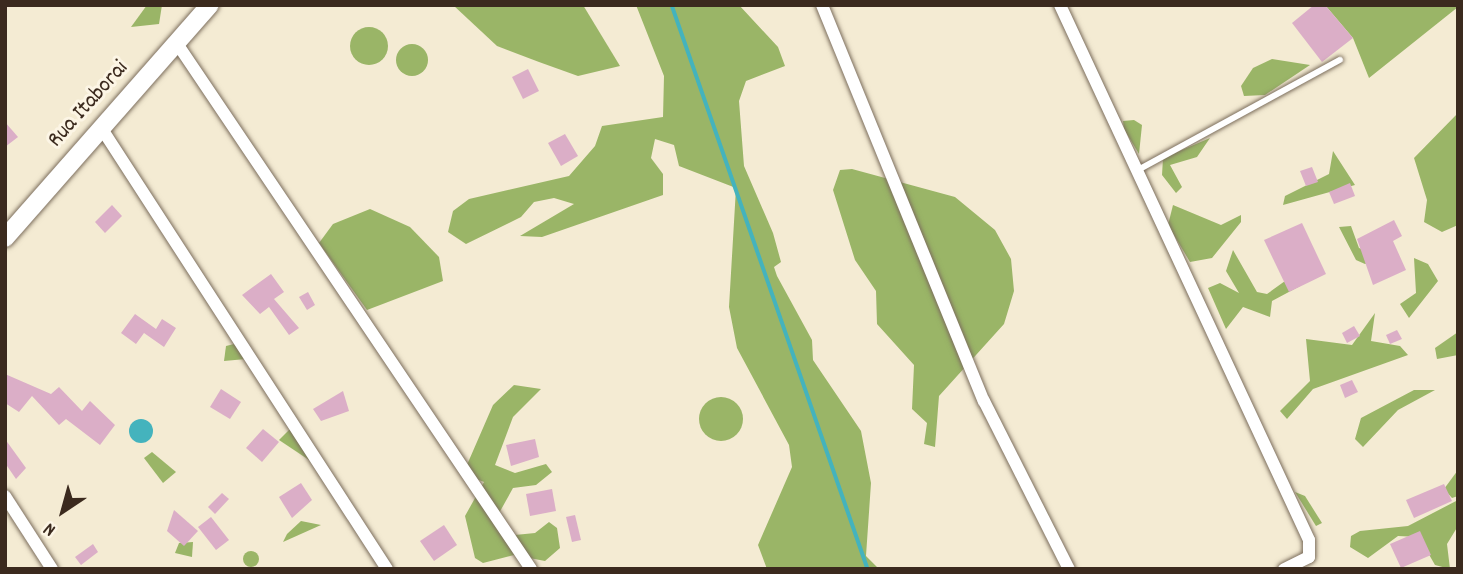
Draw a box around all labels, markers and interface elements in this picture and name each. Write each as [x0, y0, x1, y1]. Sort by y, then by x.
street label: Rua Itaborai [43, 56, 135, 154]
north arrow [28, 476, 98, 546]
text: N [39, 515, 62, 542]

